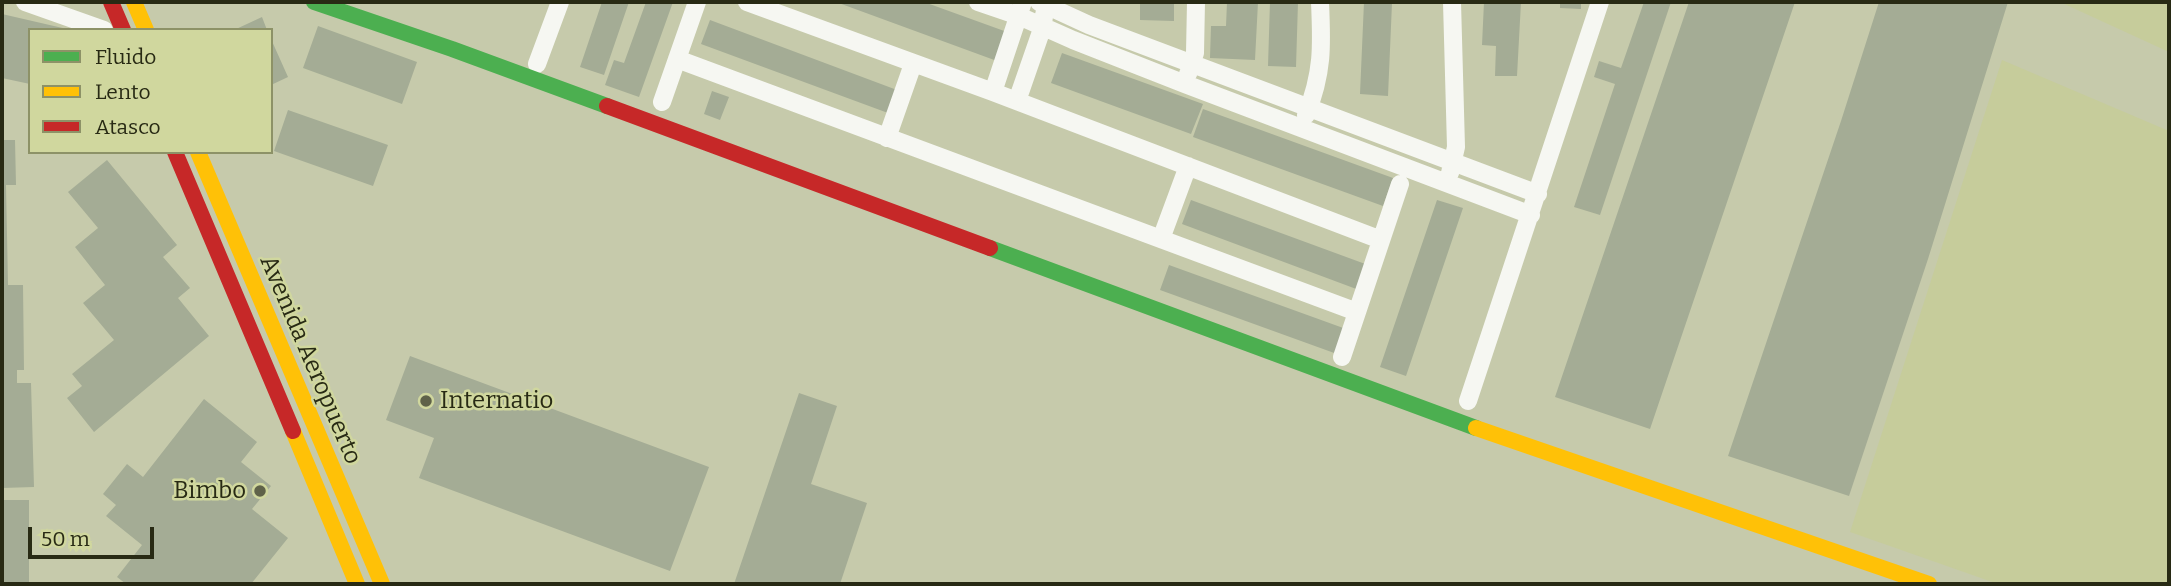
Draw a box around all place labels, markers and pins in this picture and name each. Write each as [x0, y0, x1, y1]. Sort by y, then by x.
place label: Internatio [440, 387, 553, 415]
marker: Internatio [418, 393, 434, 409]
place label: Bimbo [173, 477, 246, 505]
marker: Bimbo [252, 483, 268, 499]

